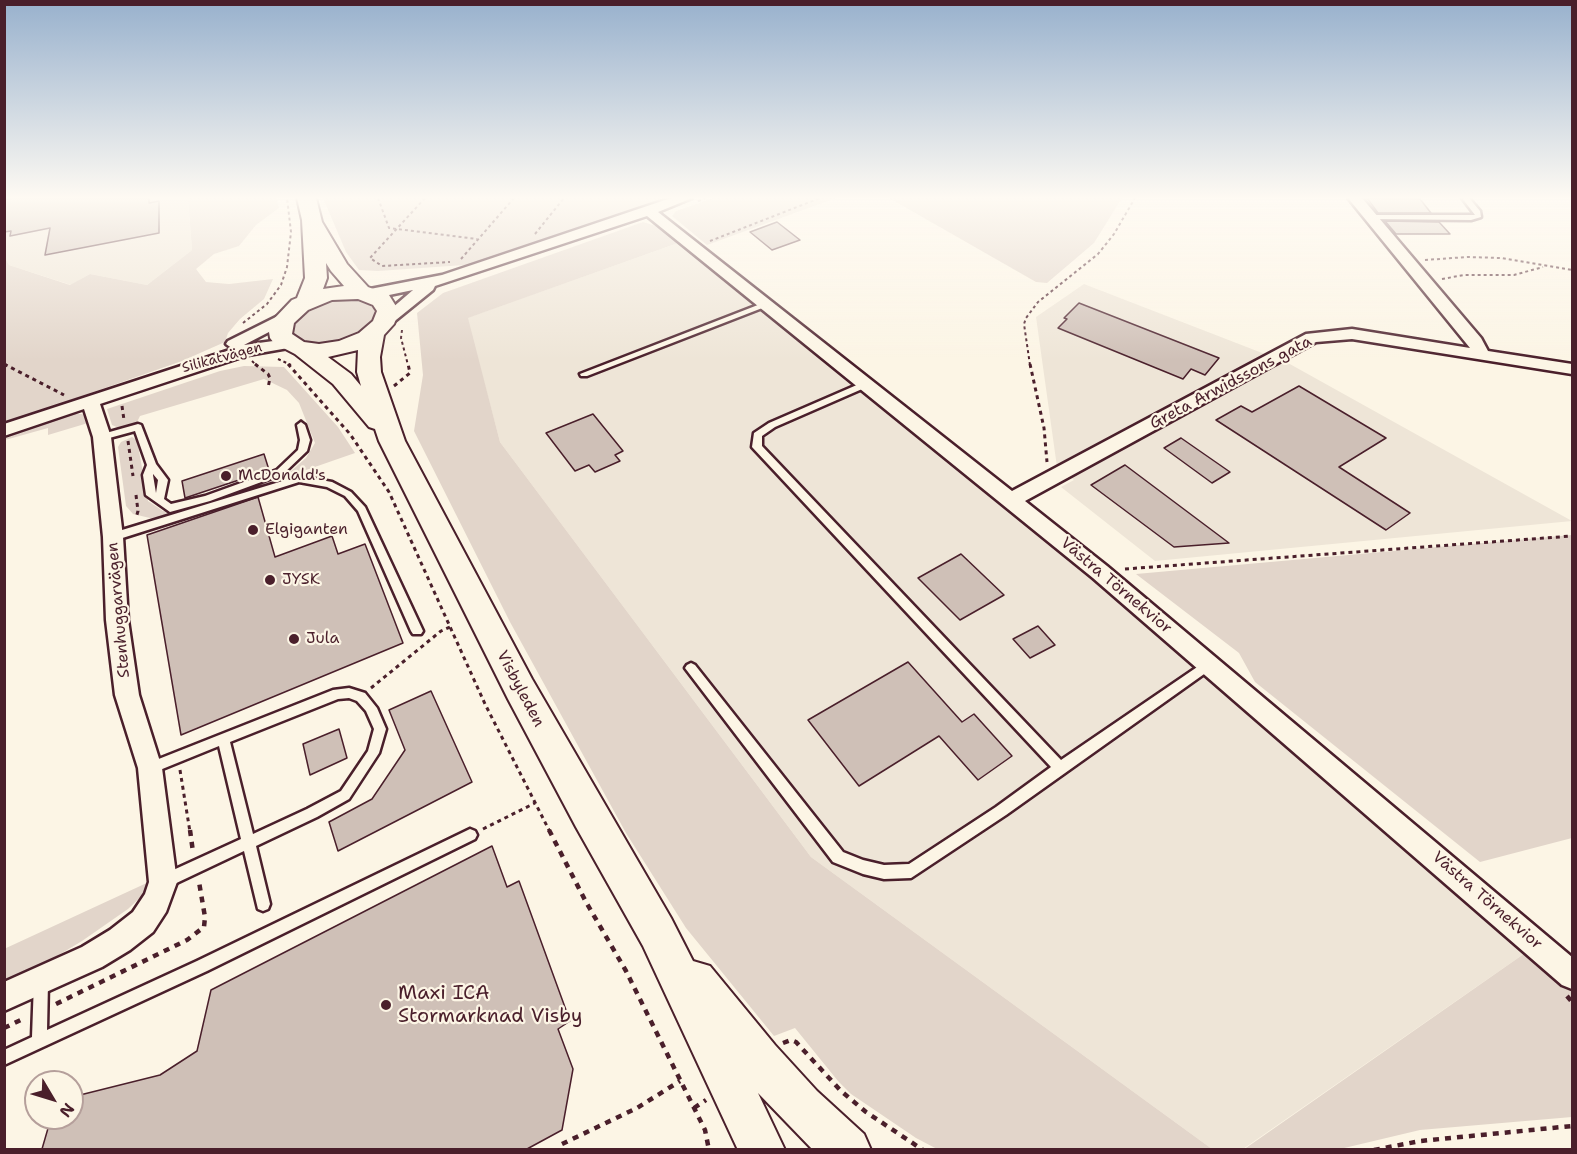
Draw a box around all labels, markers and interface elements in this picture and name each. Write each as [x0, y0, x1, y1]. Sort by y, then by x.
street label: Greta Arwidssons gata [1147, 332, 1315, 434]
street label: Silikatvägen [180, 339, 264, 377]
place label: McDonald's [238, 466, 326, 486]
marker: McDonald's [219, 469, 233, 483]
place label: Elgiganten [265, 520, 348, 540]
marker: Elgiganten [246, 523, 260, 537]
street label: Västra Törnekvior [1056, 534, 1176, 638]
street label: Stenhuggarvägen [104, 541, 134, 679]
place label: JYSK [282, 570, 320, 590]
marker: JYSK [263, 573, 277, 587]
place label: Jula [306, 629, 340, 649]
marker: Jula [287, 632, 301, 646]
street label: Visbyleden [492, 648, 548, 730]
street label: Västra Törnekvior [1428, 848, 1546, 954]
place label: Maxi ICA Stormarknad Visby [398, 982, 582, 1029]
marker: Maxi ICA Stormarknad Visby [379, 998, 393, 1012]
north arrow [24, 1070, 84, 1130]
text: N [55, 1099, 79, 1122]

